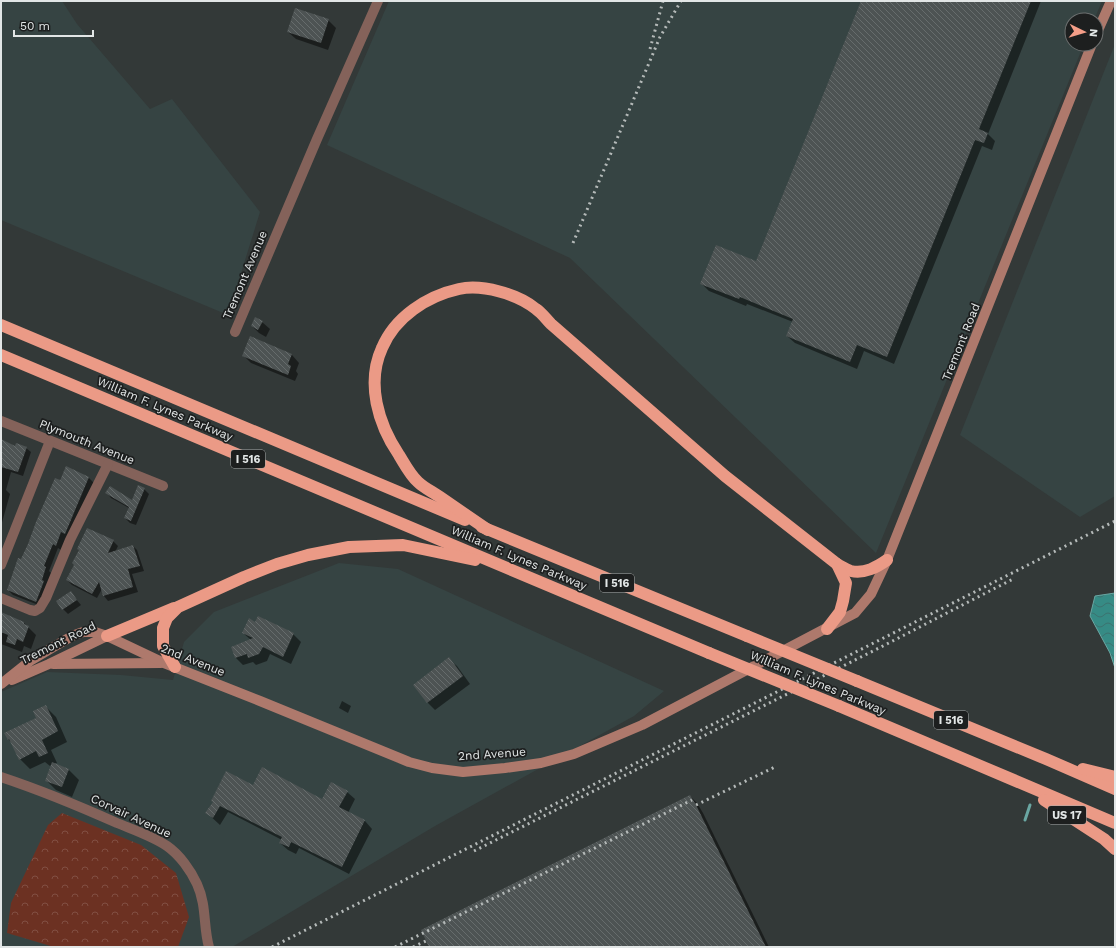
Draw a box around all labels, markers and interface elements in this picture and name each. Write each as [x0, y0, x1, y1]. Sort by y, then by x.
scale bar [14, 12, 93, 38]
north arrow [1064, 12, 1104, 52]
text: 50 m [20, 19, 50, 33]
text: N [1087, 28, 1100, 37]
street label: Tremont Avenue [220, 228, 270, 322]
street label: Tremont Road [939, 301, 983, 383]
street label: William F. Lynes Parkway [95, 374, 236, 444]
street label: Plymouth Avenue [37, 417, 137, 468]
road number: I 516 [231, 450, 265, 468]
street label: William F. Lynes Parkway [449, 523, 590, 593]
road number: I 516 [600, 574, 634, 592]
street label: Tremont Road [18, 619, 98, 667]
street label: 2nd Avenue [159, 641, 227, 679]
street label: William F. Lynes Parkway [748, 648, 889, 718]
road number: I 516 [934, 711, 968, 729]
street label: 2nd Avenue [458, 745, 526, 763]
street label: Corvair Avenue [89, 791, 173, 841]
road number: US 17 [1048, 806, 1086, 824]

